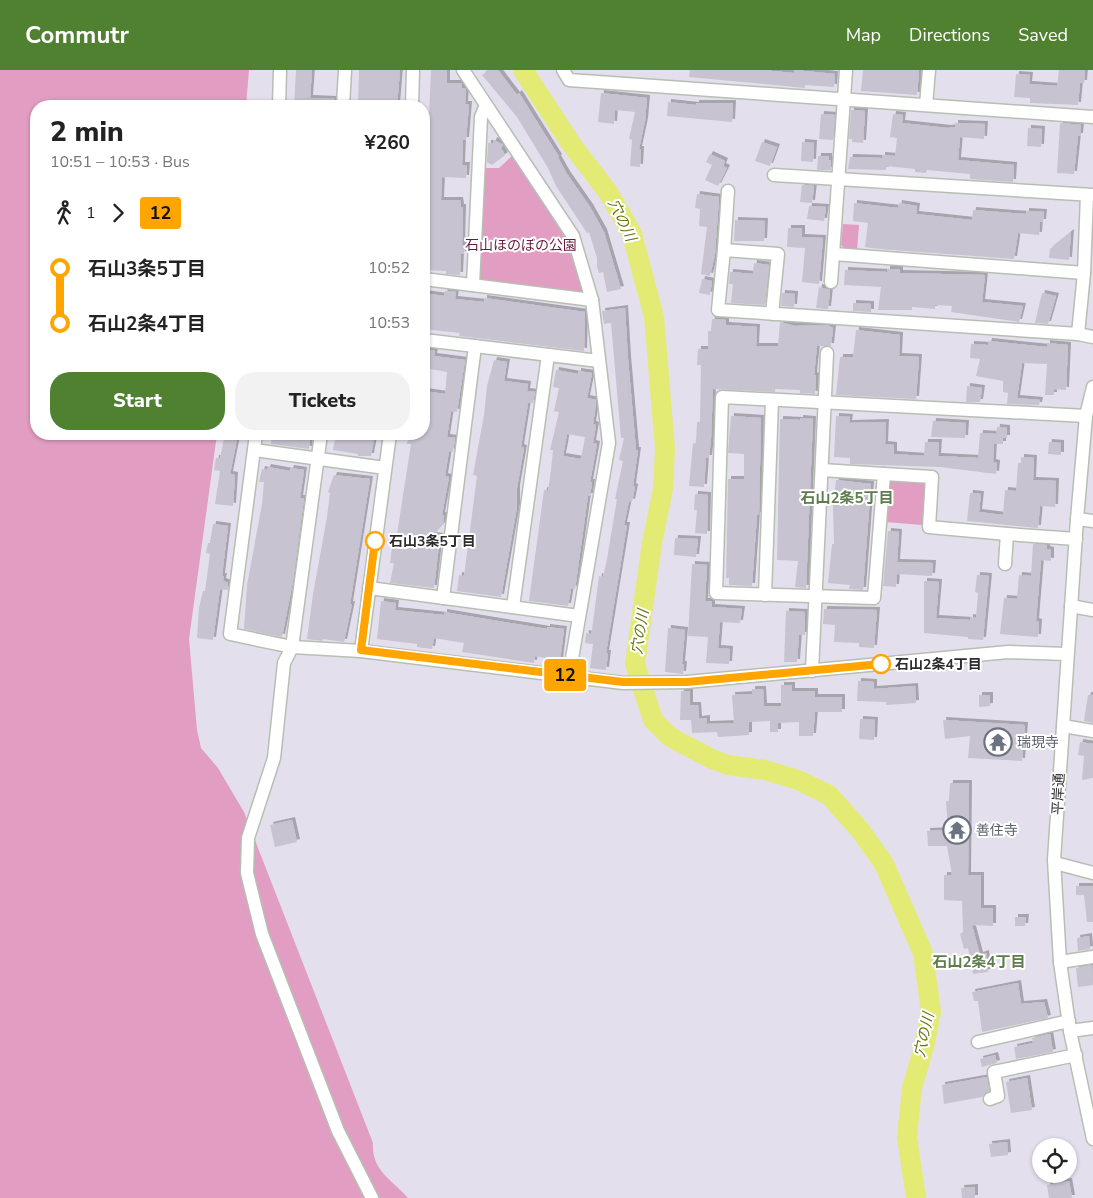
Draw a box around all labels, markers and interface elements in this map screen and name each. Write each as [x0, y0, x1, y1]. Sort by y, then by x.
text: Commutr [25, 19, 129, 51]
text: Map [846, 23, 881, 47]
text: Directions [909, 23, 990, 47]
text: Saved [1018, 23, 1068, 47]
text: 2 min [50, 113, 124, 151]
text: ¥260 [364, 130, 410, 156]
text: 10:51 – 10:53 · Bus [50, 151, 190, 173]
water label: 穴の川 [603, 195, 642, 246]
icon: walk [50, 199, 78, 227]
icon: forward [104, 199, 132, 227]
text: 12 [150, 201, 171, 225]
text: 1 [86, 202, 96, 224]
park label: 石山ほのぼの公園 [465, 236, 577, 255]
text: 石山3条5丁目 [88, 256, 206, 282]
text: 10:52 [368, 257, 410, 279]
text: 石山2条4丁目 [88, 311, 206, 337]
text: 10:53 [368, 312, 410, 334]
button: Start [50, 372, 225, 430]
button: Tickets [235, 372, 410, 430]
district label: 石山2条5丁目 [800, 488, 894, 508]
marker: 石山3条5丁目 [365, 531, 385, 551]
place label: 石山3条5丁目 [389, 532, 476, 551]
water label: 穴の川 [627, 606, 654, 656]
marker: 石山2条4丁目 [871, 654, 891, 674]
place label: 石山2条4丁目 [895, 655, 982, 674]
line badge: 12 [542, 659, 588, 691]
text: 12 [554, 663, 576, 687]
temple icon: 瑞現寺 [983, 727, 1013, 757]
place label: 瑞現寺 [1017, 733, 1059, 752]
street label: 平岸通 [1048, 773, 1069, 815]
temple icon: 善住寺 [942, 815, 972, 845]
place label: 善住寺 [976, 821, 1018, 840]
district label: 石山2条4丁目 [932, 952, 1026, 972]
water label: 穴の川 [910, 1009, 939, 1059]
map controls [1032, 1138, 1077, 1183]
button: locate [1032, 1138, 1077, 1183]

